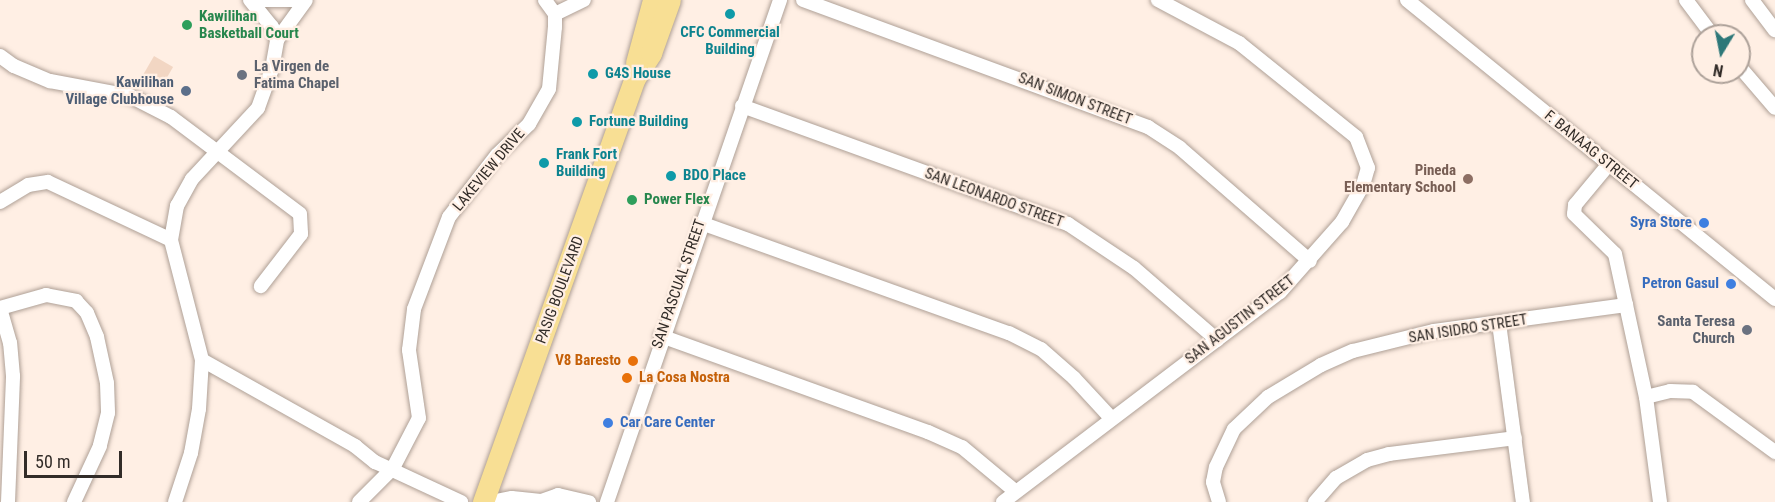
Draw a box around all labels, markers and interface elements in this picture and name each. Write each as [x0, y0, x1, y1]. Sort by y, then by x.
place label: Kawilihan Basketball Court [199, 7, 299, 42]
marker: CFC Commercial Building [723, 7, 737, 21]
marker: Kawilihan Basketball Court [180, 18, 194, 32]
place label: CFC Commercial Building [680, 23, 780, 58]
north arrow [1691, 24, 1751, 84]
place label: La Virgen de Fatima Chapel [254, 57, 339, 92]
text: N [1712, 60, 1725, 80]
place label: G4S House [605, 65, 671, 83]
marker: G4S House [586, 67, 600, 81]
marker: La Virgen de Fatima Chapel [235, 68, 249, 82]
street label: SAN SIMON STREET [1016, 69, 1134, 129]
place label: Kawilihan Village Clubhouse [65, 73, 174, 108]
marker: Kawilihan Village Clubhouse [179, 84, 193, 98]
street label: F. BANAAG STREET [1541, 107, 1641, 193]
place label: Fortune Building [589, 113, 688, 131]
marker: Fortune Building [570, 115, 584, 129]
street label: LAKEVIEW DRIVE [449, 125, 529, 215]
place label: Frank Fort Building [556, 145, 617, 180]
marker: Frank Fort Building [537, 156, 551, 170]
place label: Pineda Elementary School [1344, 161, 1456, 196]
street label: SAN LEONARDO STREET [922, 165, 1066, 231]
place label: BDO Place [683, 167, 746, 185]
marker: BDO Place [664, 169, 678, 183]
marker: Pineda Elementary School [1461, 172, 1475, 186]
place label: Power Flex [644, 191, 710, 209]
marker: Power Flex [625, 193, 639, 207]
place label: Syra Store [1630, 214, 1692, 232]
marker: Syra Store [1697, 216, 1711, 230]
street label: SAN PASCUAL STREET [648, 217, 710, 351]
street label: PASIG BOULEVARD [532, 234, 588, 346]
street label: SAN AGUSTIN STREET [1182, 272, 1298, 368]
place label: Petron Gasul [1642, 275, 1719, 293]
marker: Petron Gasul [1724, 277, 1738, 291]
street label: SAN ISIDRO STREET [1407, 311, 1529, 347]
place label: Santa Teresa Church [1657, 312, 1735, 347]
marker: Santa Teresa Church [1740, 323, 1754, 337]
place label: V8 Baresto [555, 352, 621, 370]
marker: V8 Baresto [626, 354, 640, 368]
place label: La Cosa Nostra [639, 369, 730, 387]
marker: La Cosa Nostra [620, 371, 634, 385]
place label: Car Care Center [620, 414, 715, 432]
marker: Car Care Center [601, 416, 615, 430]
scale bar [27, 439, 124, 477]
text: 50 m [35, 451, 70, 472]

